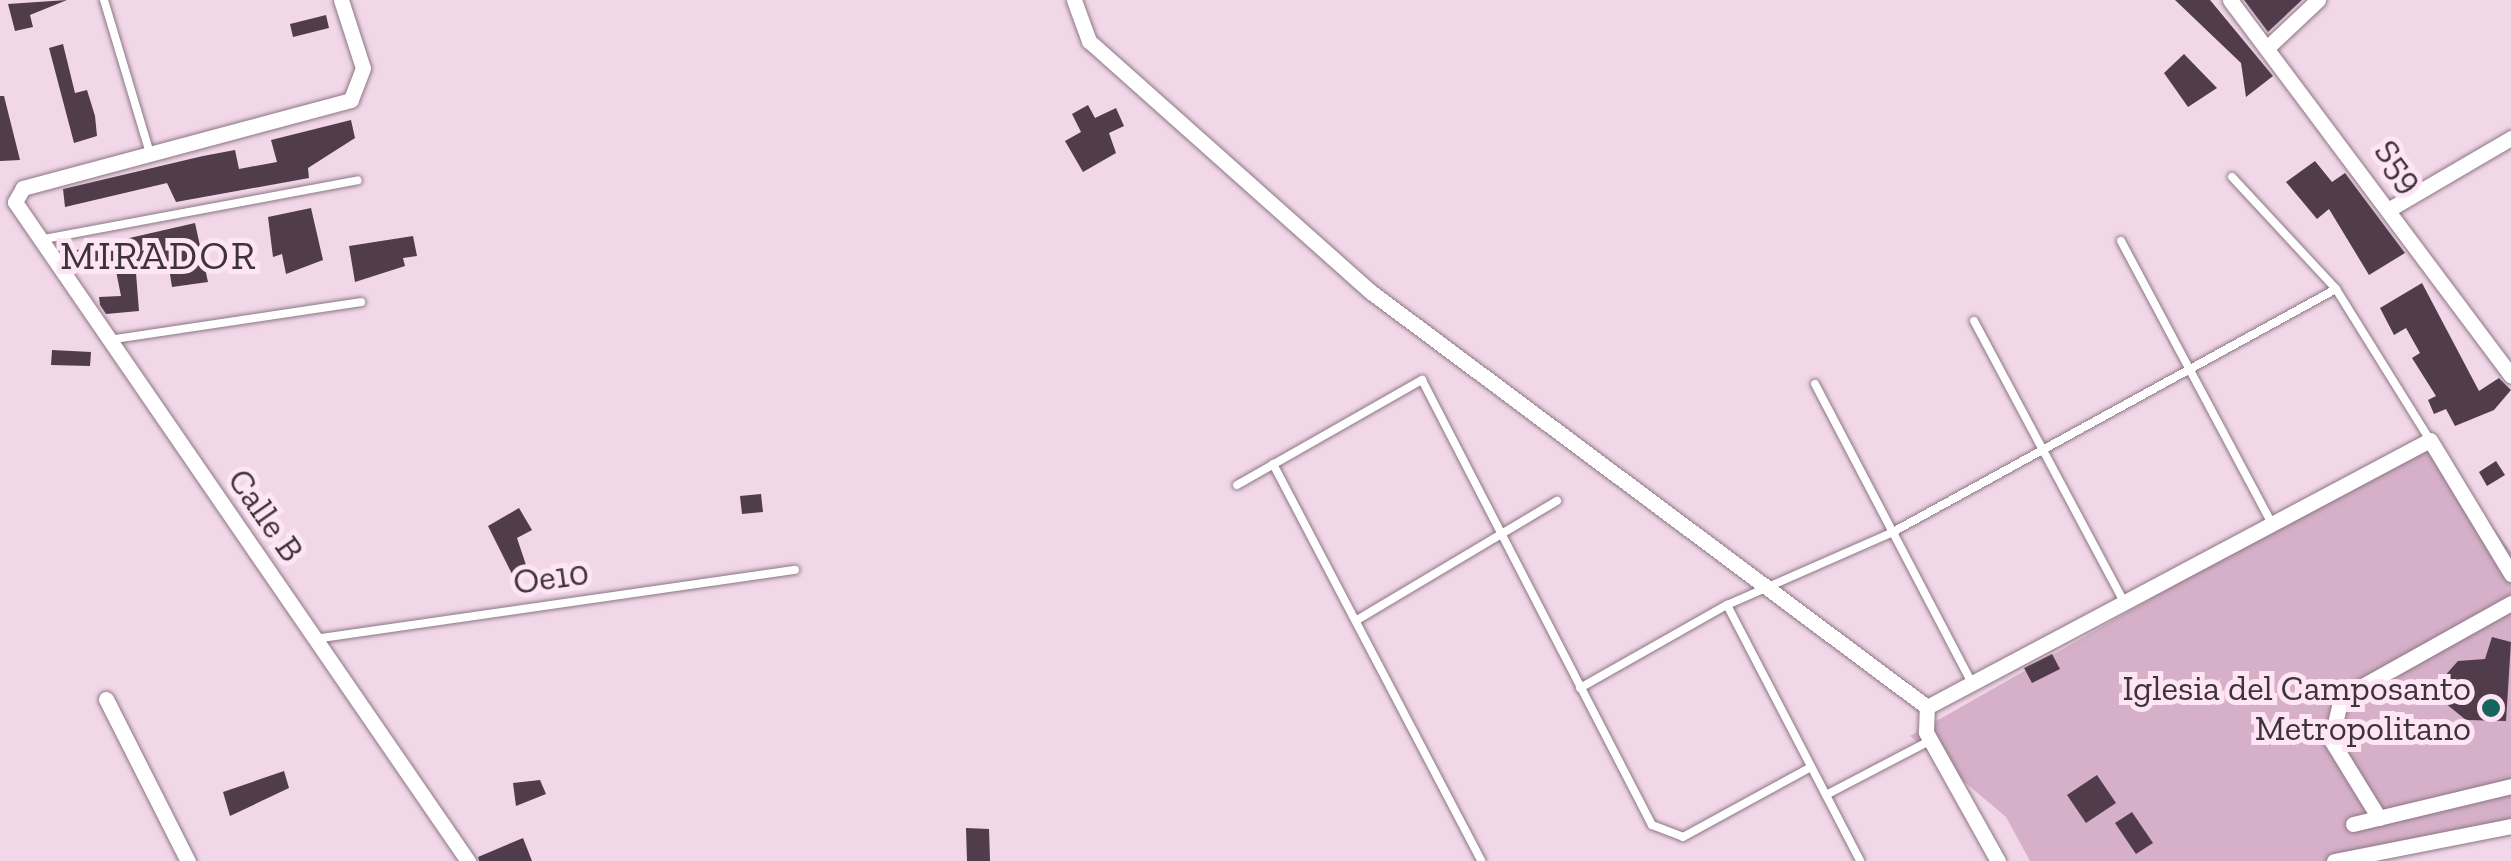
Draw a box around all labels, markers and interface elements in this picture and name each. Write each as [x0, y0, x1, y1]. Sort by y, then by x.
street label: S59 [2366, 131, 2432, 201]
district label: MIRADOR [60, 231, 258, 279]
street label: Calle B [219, 460, 313, 570]
street label: Oe10 [511, 551, 591, 603]
place label: Iglesia del Camposanto Metropolitano [2123, 667, 2471, 749]
marker: Iglesia del Camposanto Metropolitano [2480, 697, 2502, 719]

